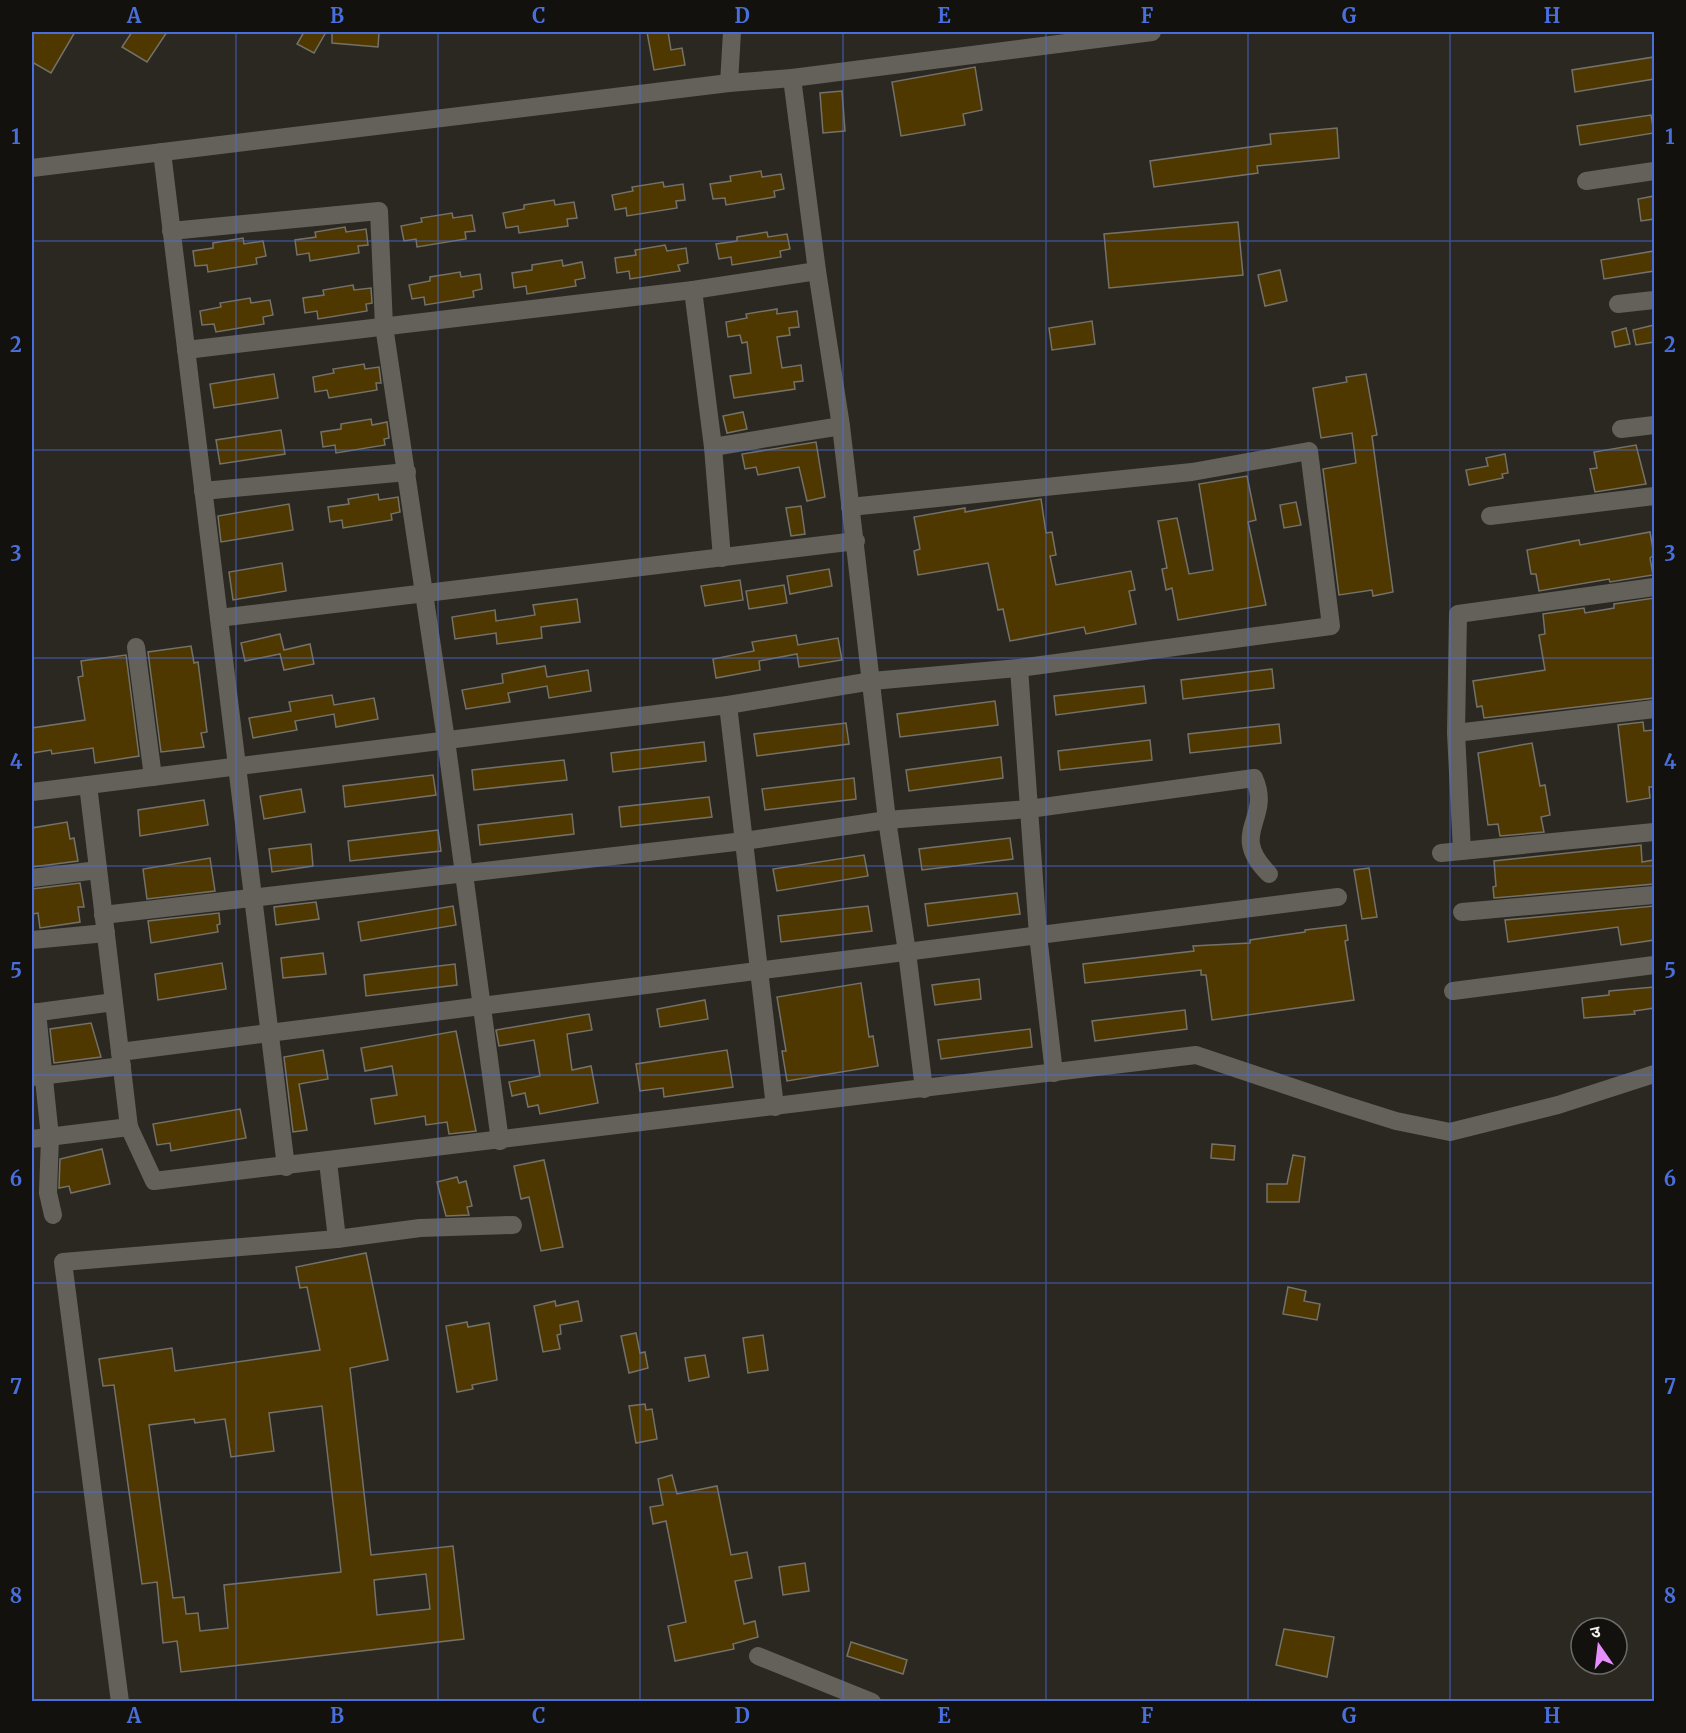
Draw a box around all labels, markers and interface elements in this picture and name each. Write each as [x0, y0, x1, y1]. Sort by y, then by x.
text: A [126, 3, 142, 28]
text: B [330, 3, 344, 28]
text: C [532, 3, 546, 28]
text: D [734, 3, 750, 28]
text: E [937, 3, 951, 28]
text: F [1141, 3, 1154, 28]
text: G [1342, 3, 1357, 28]
text: H [1544, 3, 1560, 28]
text: 1 [11, 124, 21, 149]
text: 1 [1665, 124, 1675, 149]
text: 2 [10, 332, 22, 357]
text: 2 [1664, 332, 1676, 357]
text: 3 [10, 541, 22, 566]
text: 3 [1664, 541, 1676, 566]
text: 4 [10, 749, 23, 774]
text: 4 [1664, 749, 1677, 774]
text: 5 [10, 958, 22, 983]
text: 5 [1664, 958, 1676, 983]
text: 6 [10, 1166, 22, 1191]
text: 6 [1664, 1166, 1676, 1191]
text: 7 [10, 1374, 22, 1399]
text: 7 [1664, 1374, 1676, 1399]
text: 8 [10, 1583, 22, 1608]
text: 8 [1664, 1583, 1676, 1608]
north arrow [1569, 1616, 1629, 1676]
text: उ [1588, 1620, 1603, 1642]
text: A [126, 1703, 142, 1728]
text: B [330, 1703, 344, 1728]
text: C [532, 1703, 546, 1728]
text: D [734, 1703, 750, 1728]
text: E [937, 1703, 951, 1728]
text: F [1141, 1703, 1154, 1728]
text: G [1342, 1703, 1357, 1728]
text: H [1544, 1703, 1560, 1728]

